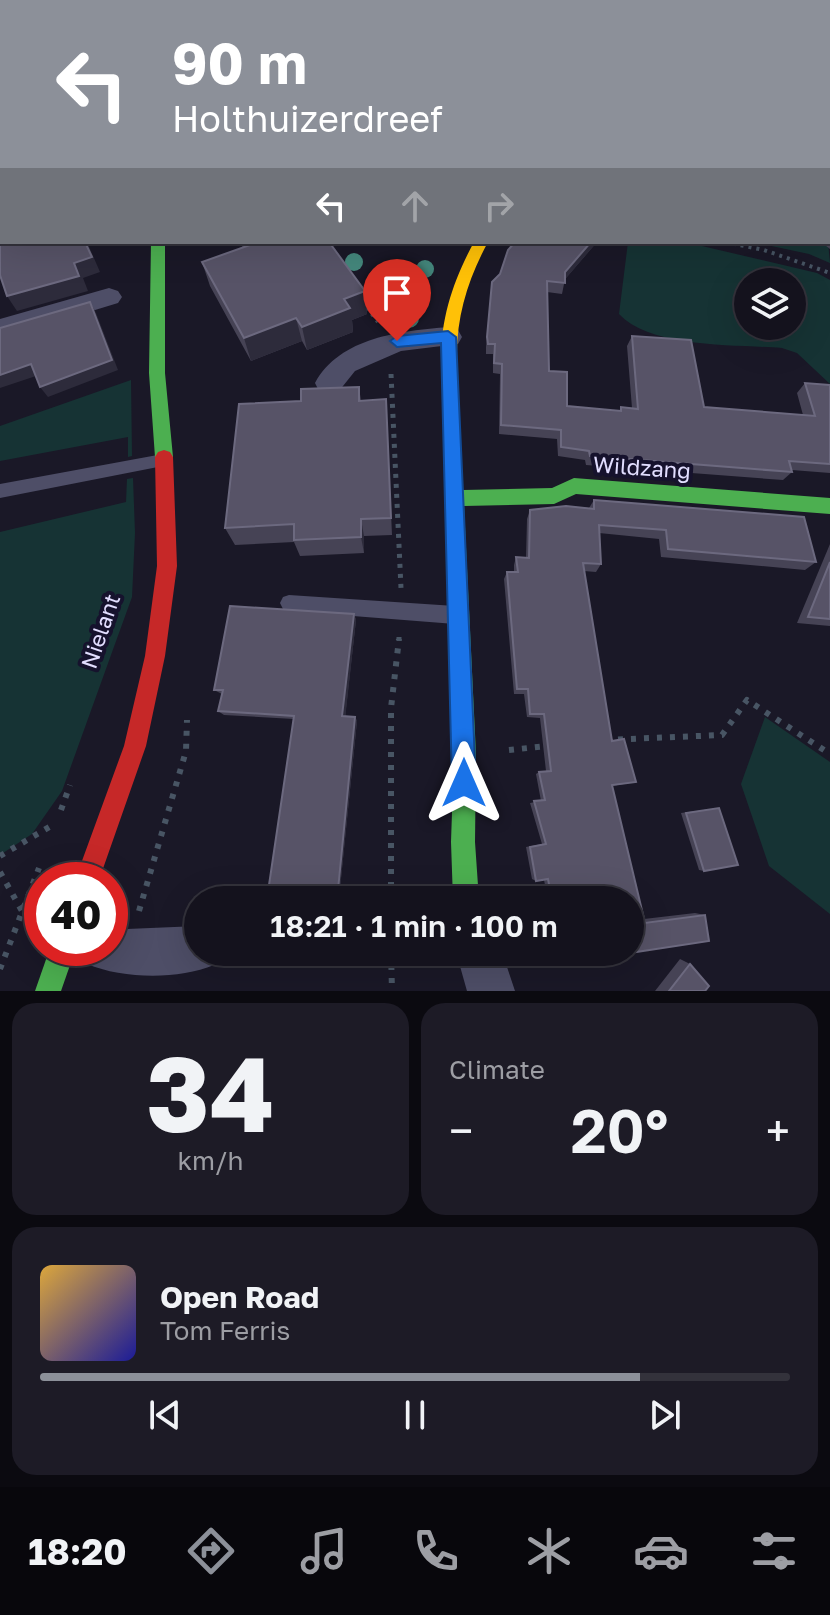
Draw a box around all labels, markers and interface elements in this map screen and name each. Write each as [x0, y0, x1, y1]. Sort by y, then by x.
text: 90 m [172, 29, 307, 96]
icon: left [40, 32, 144, 136]
text: Holthuizerdreef [172, 97, 443, 140]
icon: left [309, 184, 353, 228]
icon: ahead [393, 184, 437, 228]
icon: right [477, 184, 521, 228]
pin [363, 259, 431, 341]
map controls [734, 268, 806, 340]
button: layers [734, 268, 806, 340]
icon: arrive [375, 271, 419, 315]
street label: Wildzang [592, 450, 692, 484]
street label: Nielant [75, 590, 125, 672]
position arrow [422, 741, 506, 825]
speed limit sign: 40 [24, 862, 128, 966]
text: 18:21 · 1 min · 100 m [270, 908, 558, 944]
text: 34 [146, 1030, 275, 1155]
text: Climate [449, 1054, 545, 1085]
text: 20° [571, 1094, 668, 1166]
text: − [449, 1104, 473, 1157]
text: + [766, 1104, 790, 1157]
text: km/h [177, 1145, 244, 1176]
text: Open Road [160, 1279, 319, 1315]
text: Tom Ferris [160, 1315, 290, 1346]
icon: previous [143, 1393, 187, 1437]
icon: pause [393, 1393, 437, 1437]
icon: next [643, 1393, 687, 1437]
icon: directions [183, 1523, 239, 1579]
icon: music [296, 1523, 352, 1579]
icon: phone [408, 1523, 464, 1579]
icon: climate [521, 1523, 577, 1579]
icon: car [633, 1523, 689, 1579]
icon: filters [746, 1523, 802, 1579]
text: 18:20 [28, 1530, 127, 1573]

